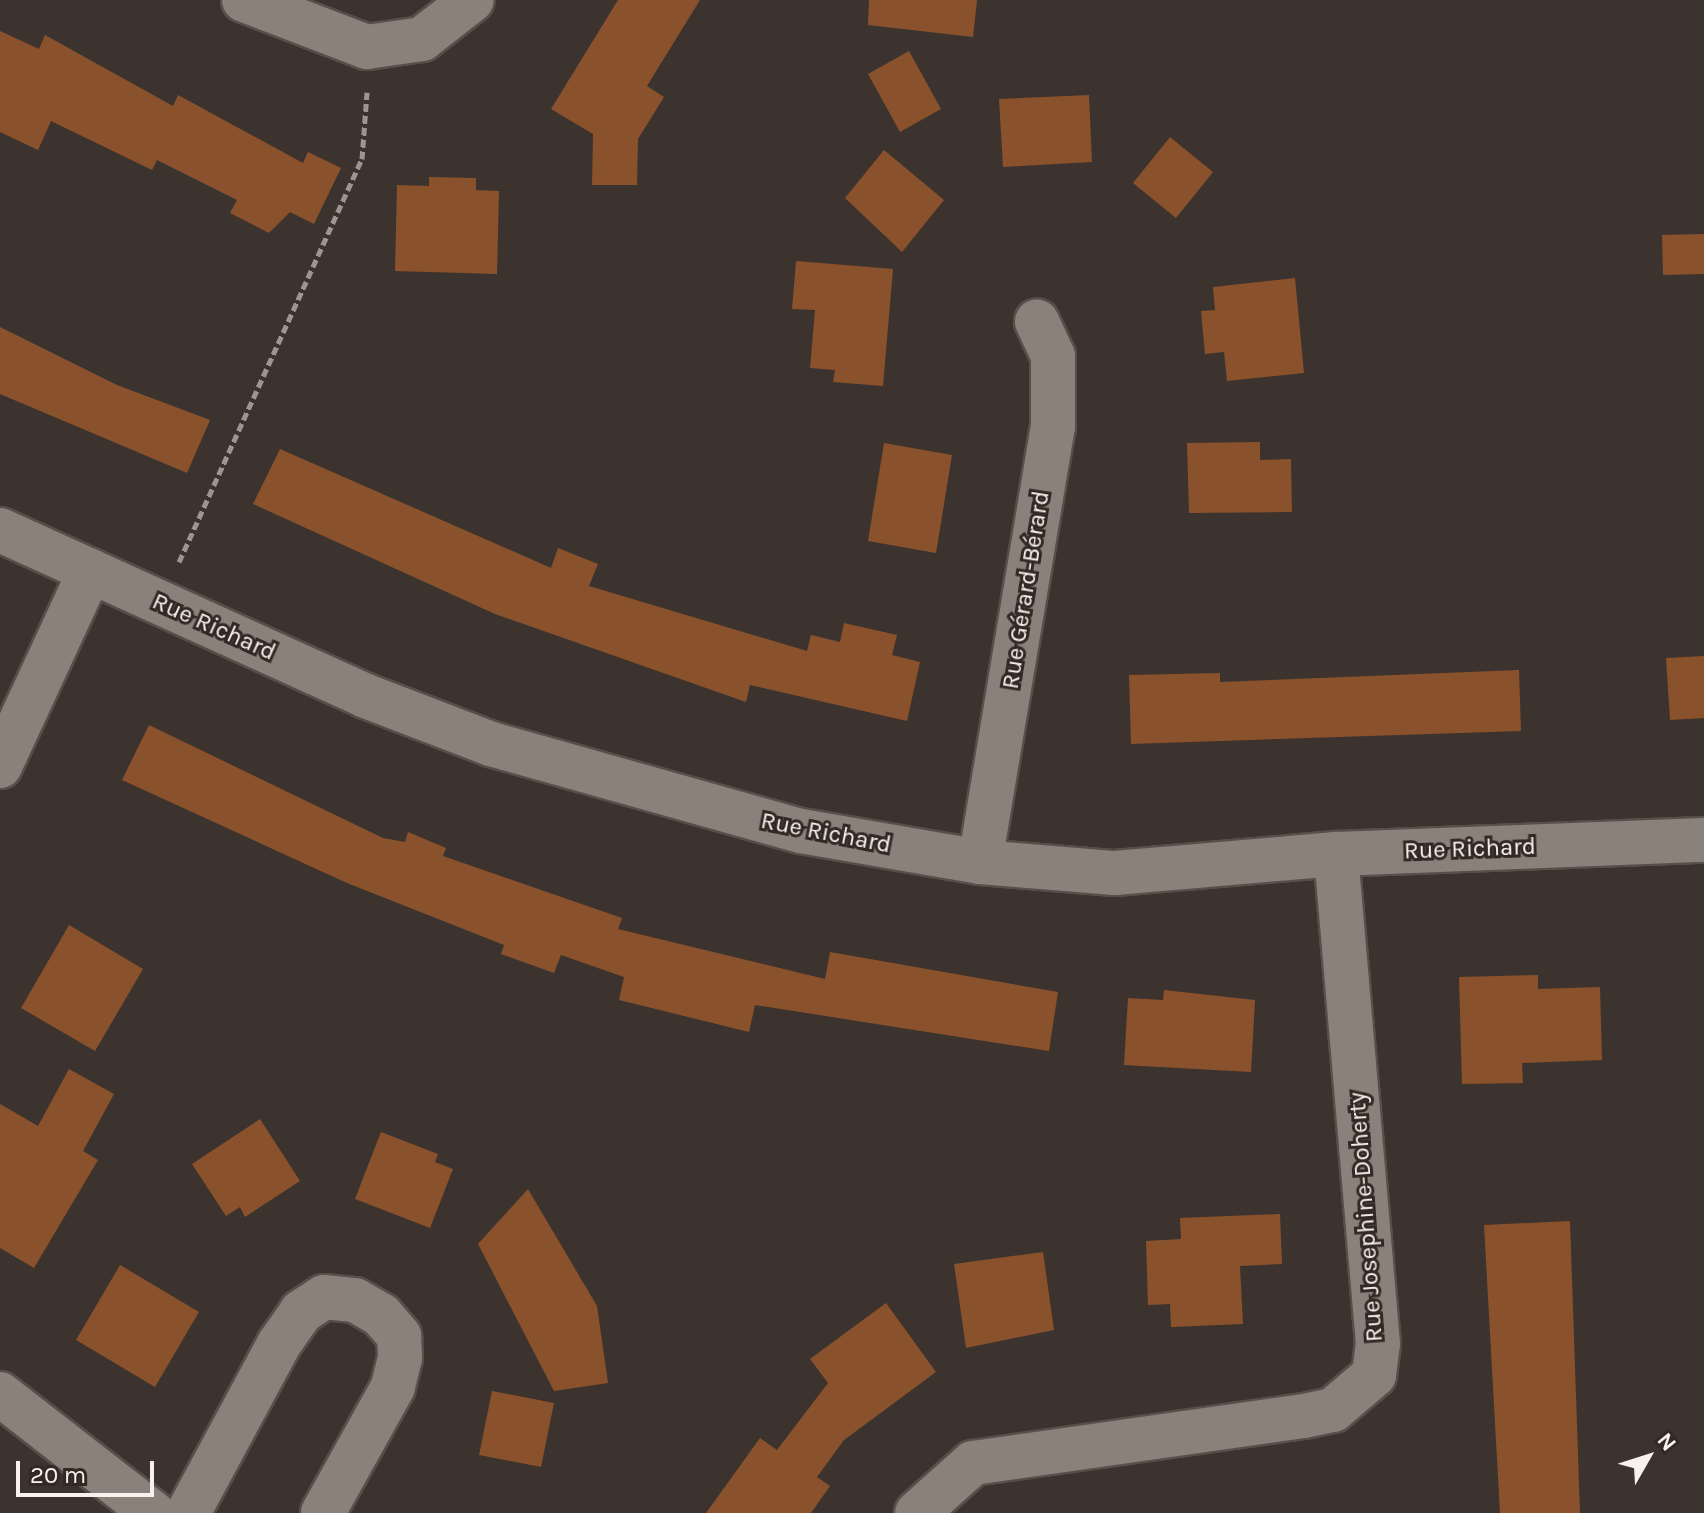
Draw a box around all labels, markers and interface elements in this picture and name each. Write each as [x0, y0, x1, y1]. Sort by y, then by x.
street label: Rue Gérard-Bérard [996, 489, 1056, 691]
street label: Rue Richard [148, 587, 280, 667]
street label: Rue Richard [758, 806, 894, 860]
street label: Rue Richard [1403, 832, 1537, 866]
street label: Rue Josephine-Doherty [1343, 1091, 1389, 1343]
north arrow [1608, 1417, 1688, 1497]
text: N [1652, 1428, 1682, 1456]
scale bar [20, 1445, 158, 1495]
text: 20 m [30, 1461, 86, 1489]

